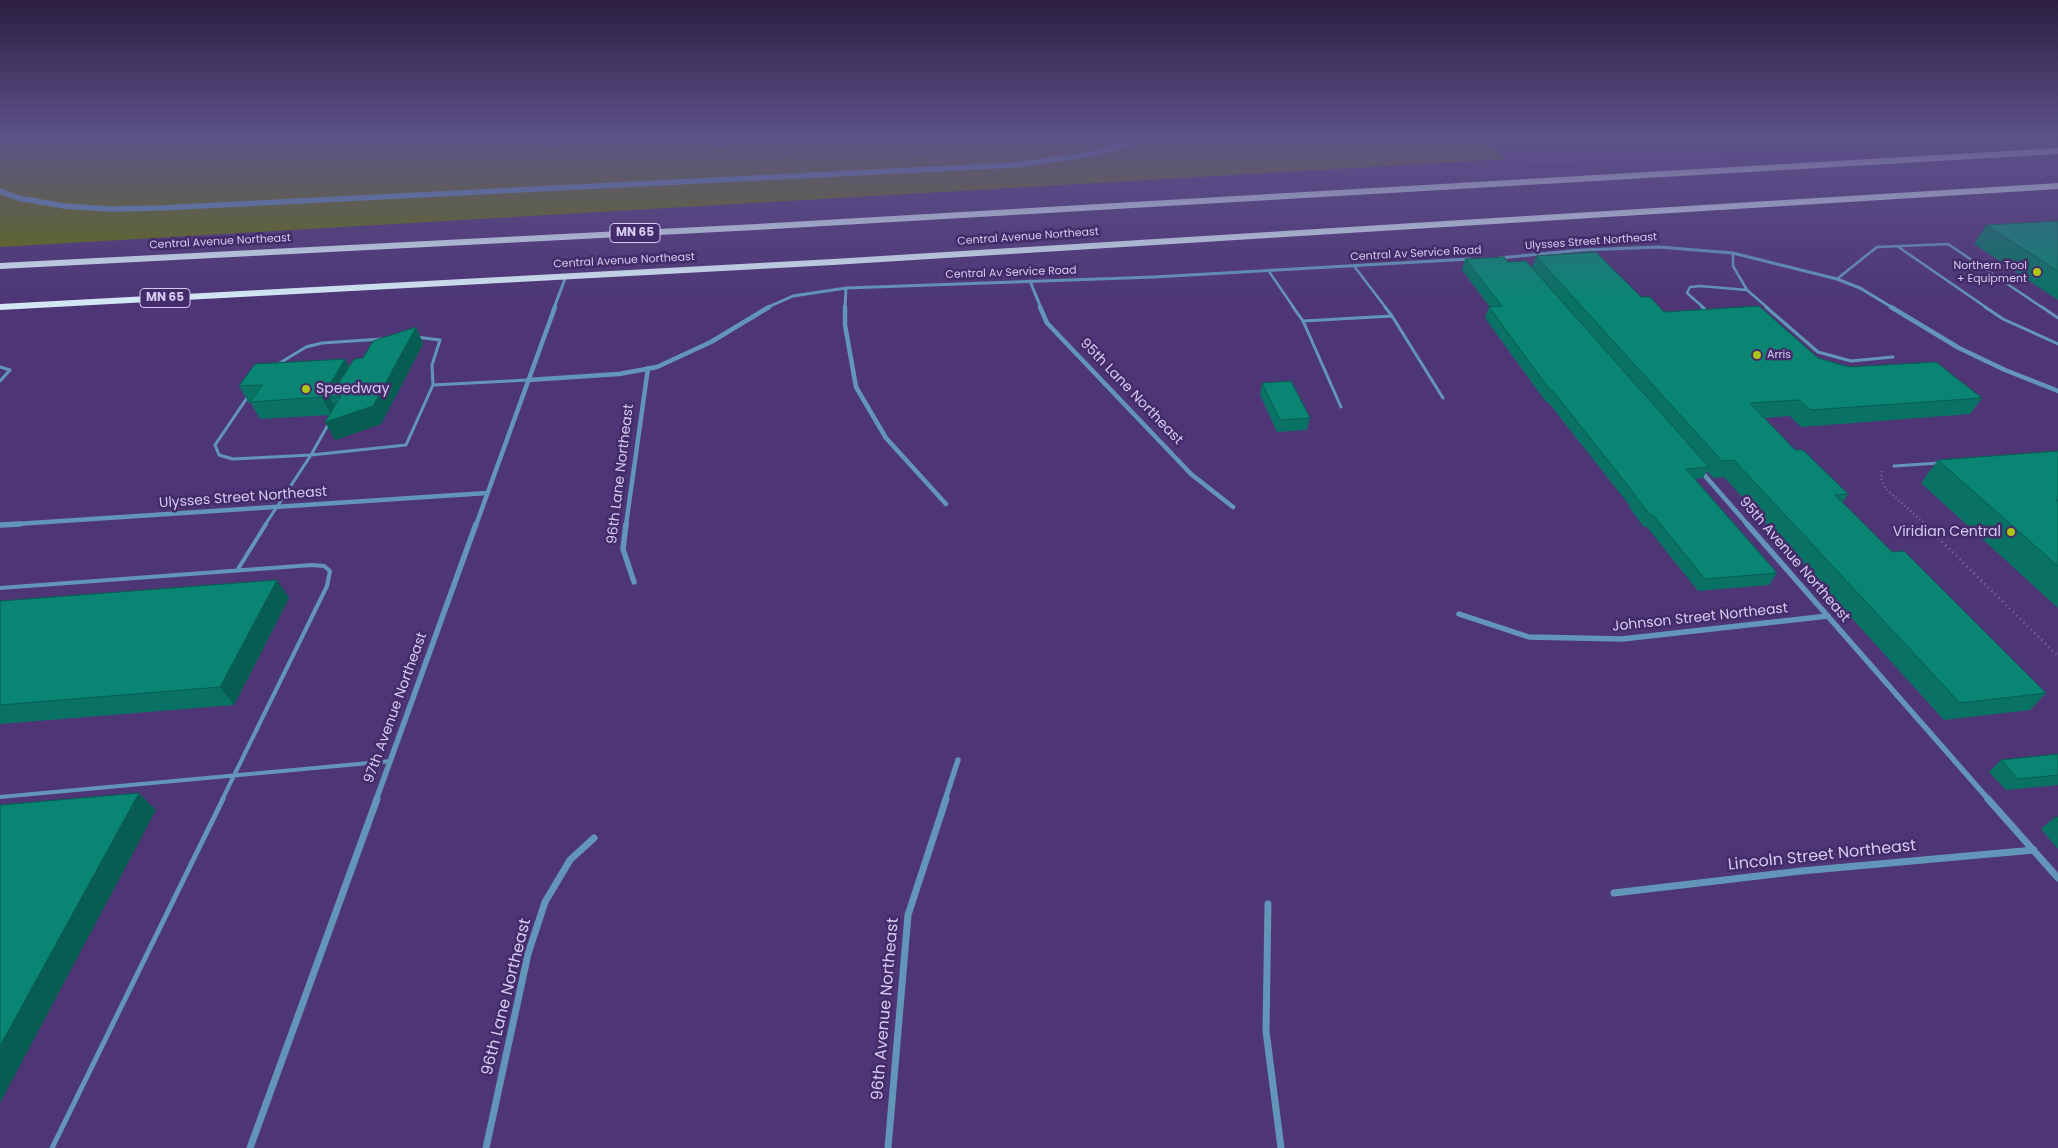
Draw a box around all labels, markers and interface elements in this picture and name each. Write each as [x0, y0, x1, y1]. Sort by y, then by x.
road number: MN 65 [610, 224, 660, 242]
street label: Central Avenue Northeast [957, 225, 1099, 249]
street label: Ulysses Street Northeast [1525, 231, 1657, 253]
street label: Central Avenue Northeast [149, 232, 291, 252]
street label: Central Av Service Road [1350, 244, 1482, 264]
street label: Central Avenue Northeast [553, 251, 695, 271]
place label: Northern Tool + Equipment [1953, 259, 2027, 285]
street label: Central Av Service Road [945, 264, 1077, 282]
marker: Northern Tool + Equipment [2031, 266, 2043, 278]
road number: MN 65 [140, 288, 190, 308]
street label: 95th Lane Northeast [1076, 335, 1186, 449]
place label: Arris [1767, 348, 1791, 362]
marker: Arris [1751, 349, 1763, 361]
place label: Speedway [316, 381, 389, 397]
marker: Speedway [300, 383, 312, 395]
street label: 96th Lane Northeast [604, 403, 638, 545]
street label: Ulysses Street Northeast [158, 484, 328, 512]
street label: 95th Avenue Northeast [1735, 494, 1853, 626]
place label: Viridian Central [1893, 524, 2001, 540]
marker: Viridian Central [2005, 526, 2017, 538]
street label: Johnson Street Northeast [1611, 600, 1789, 636]
street label: 97th Avenue Northeast [361, 630, 431, 786]
street label: Lincoln Street Northeast [1727, 837, 1917, 875]
street label: 96th Lane Northeast [478, 916, 536, 1078]
street label: 96th Avenue Northeast [868, 917, 904, 1101]

